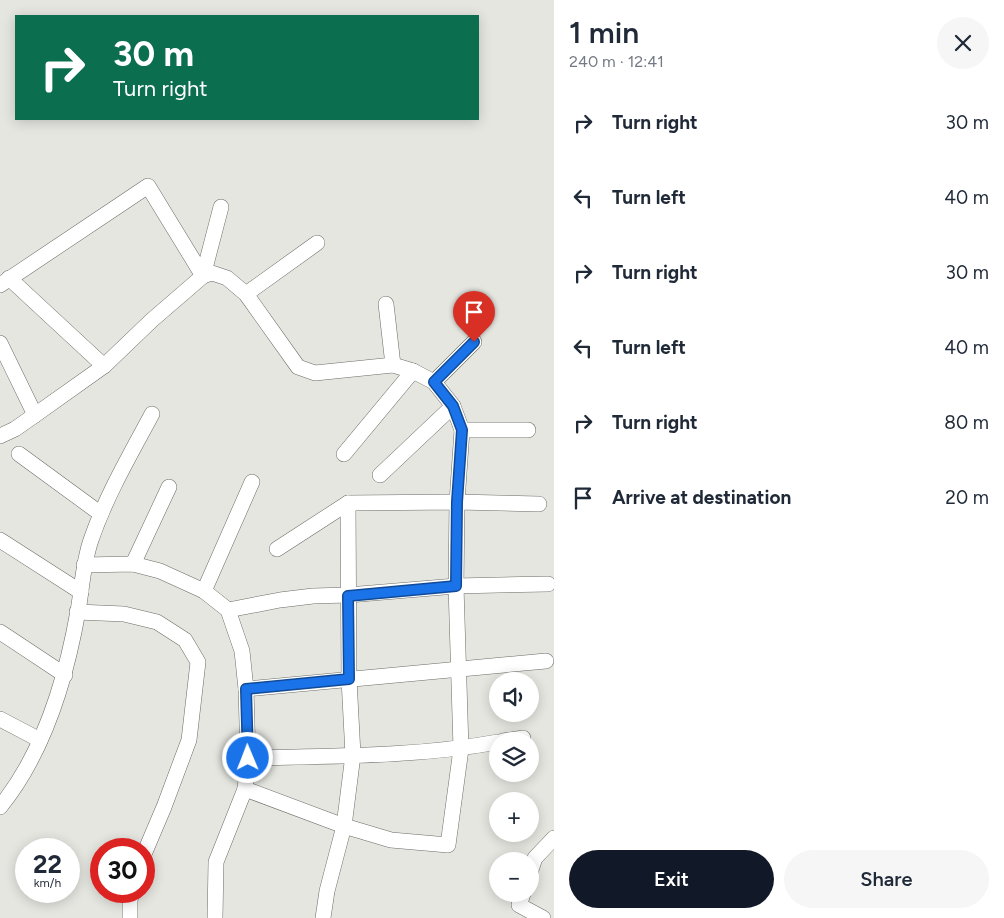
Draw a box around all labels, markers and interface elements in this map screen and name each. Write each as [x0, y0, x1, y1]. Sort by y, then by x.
text: 1 min [569, 14, 639, 51]
button: close [937, 17, 989, 69]
text: 30 m [113, 33, 194, 75]
icon: right [30, 35, 95, 100]
text: 240 m · 12:41 [569, 52, 664, 71]
text: Turn right [113, 75, 208, 102]
icon: right [569, 109, 597, 137]
text: Turn right [612, 111, 698, 134]
text: 30 m [946, 111, 989, 134]
icon: left [569, 184, 597, 212]
text: Turn left [612, 186, 686, 209]
text: 40 m [944, 186, 989, 209]
icon: right [569, 259, 597, 287]
text: Turn right [612, 261, 698, 284]
text: 30 m [946, 261, 989, 284]
pin [453, 291, 495, 342]
icon: arrive [460, 298, 488, 326]
icon: left [569, 334, 597, 362]
text: Turn left [612, 336, 686, 359]
text: 40 m [944, 336, 989, 359]
icon: right [569, 409, 597, 437]
text: Turn right [612, 411, 698, 434]
text: 80 m [944, 411, 989, 434]
icon: arrive [569, 484, 597, 512]
text: Arrive at destination [612, 486, 791, 509]
text: 20 m [945, 486, 989, 509]
map controls [489, 672, 539, 902]
button: sound [489, 672, 539, 722]
position arrow [221, 731, 273, 783]
button: layers [489, 732, 539, 782]
button: + [489, 792, 539, 842]
speed limit sign: 30 [90, 838, 155, 903]
text: 22 [33, 849, 62, 879]
button: Exit [569, 850, 774, 908]
button: Share [784, 850, 989, 908]
button: − [489, 852, 539, 902]
text: km/h [34, 876, 61, 890]

